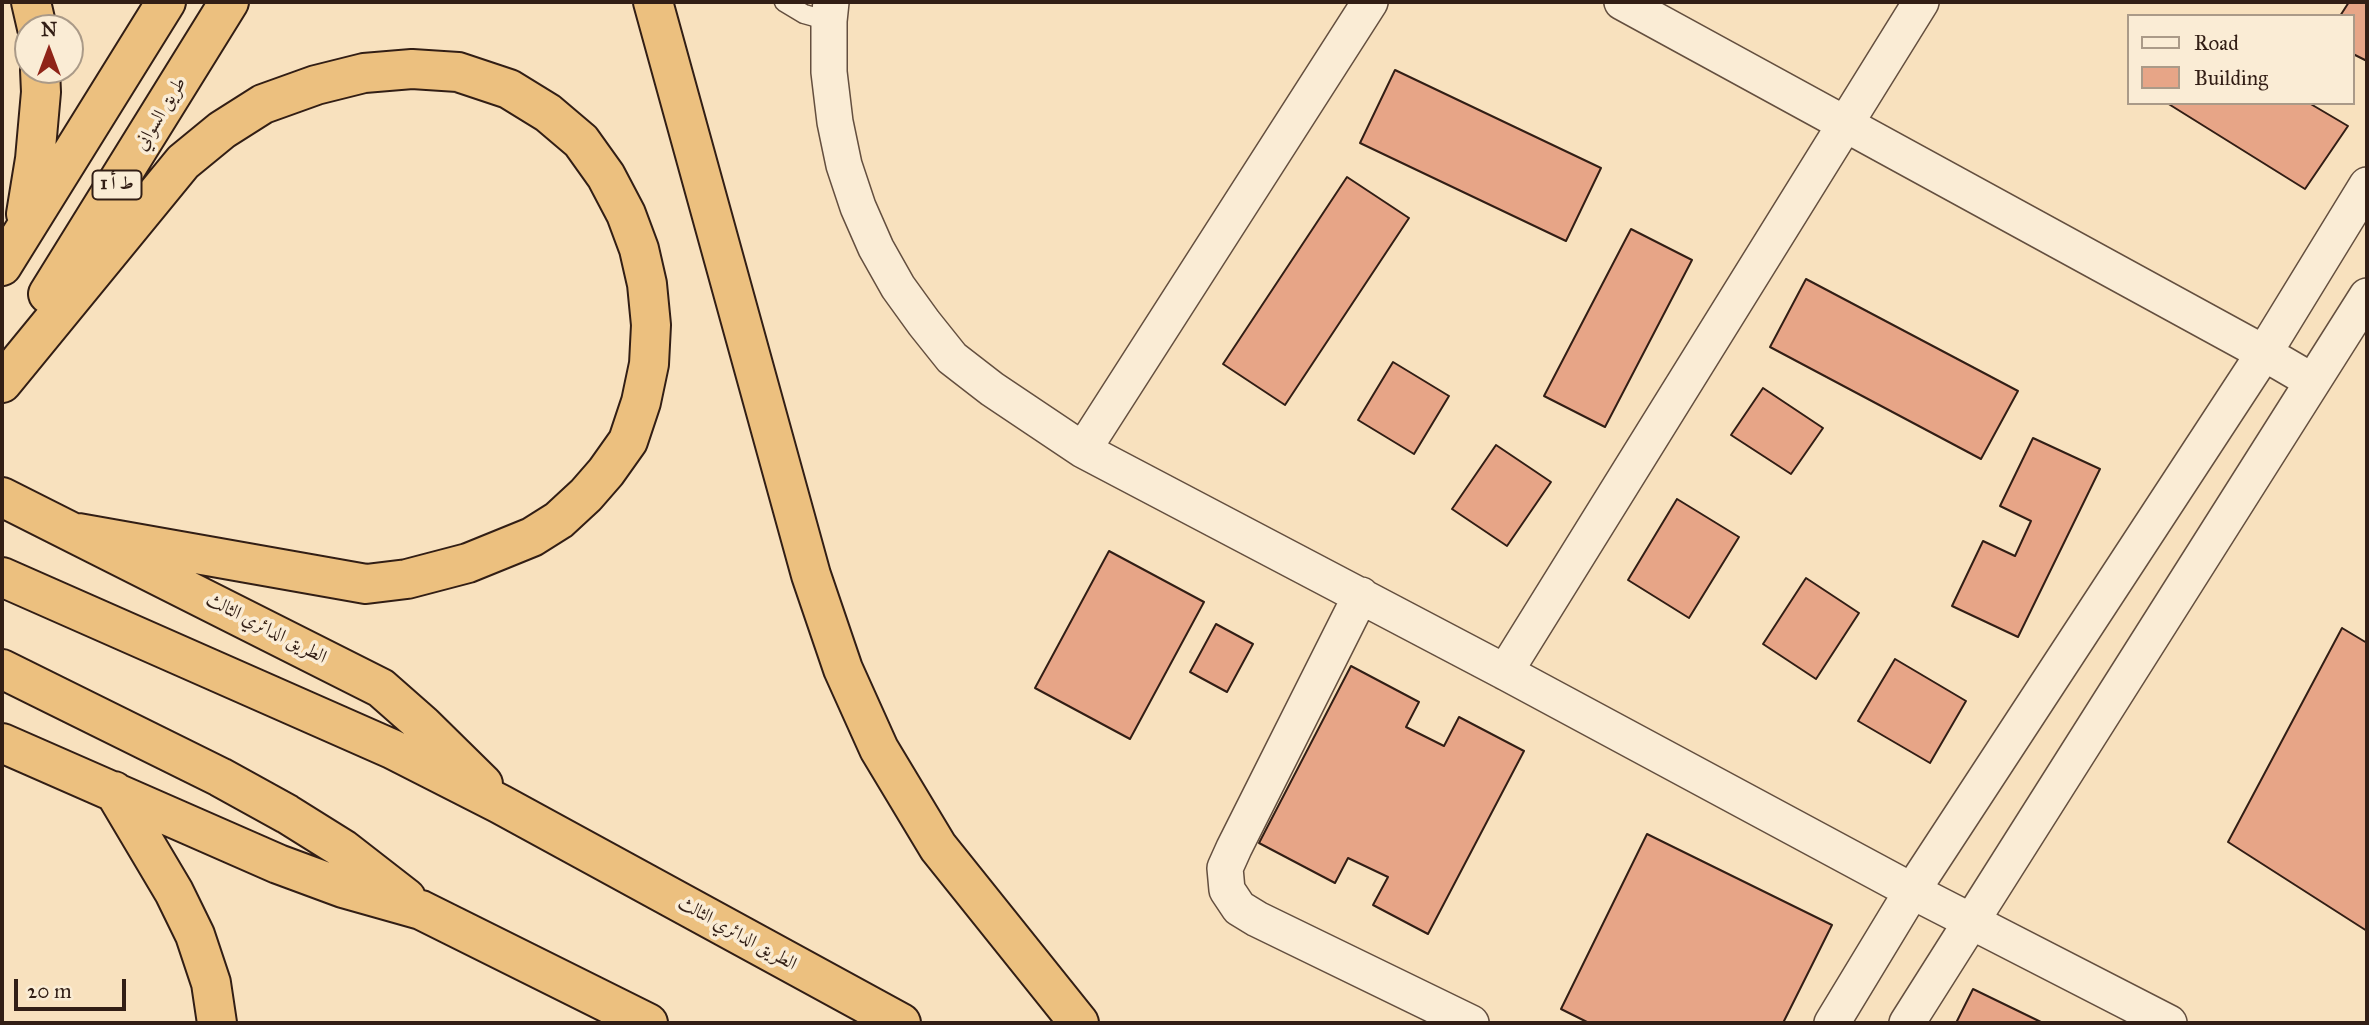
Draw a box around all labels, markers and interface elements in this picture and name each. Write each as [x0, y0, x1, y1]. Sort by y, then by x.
north arrow [14, 14, 84, 84]
legend [2128, 14, 2355, 105]
text: N [41, 18, 57, 41]
text: Road [2194, 30, 2239, 56]
text: Building [2194, 65, 2268, 91]
street label: طريق السواني [130, 73, 192, 155]
road number: ط أ 1 [92, 170, 142, 200]
street label: الطريق الدائري الثالث [202, 589, 330, 669]
street label: الطريق الدائري الثالث [674, 892, 800, 976]
scale bar [18, 965, 130, 1009]
text: 20 m [27, 978, 72, 1004]

